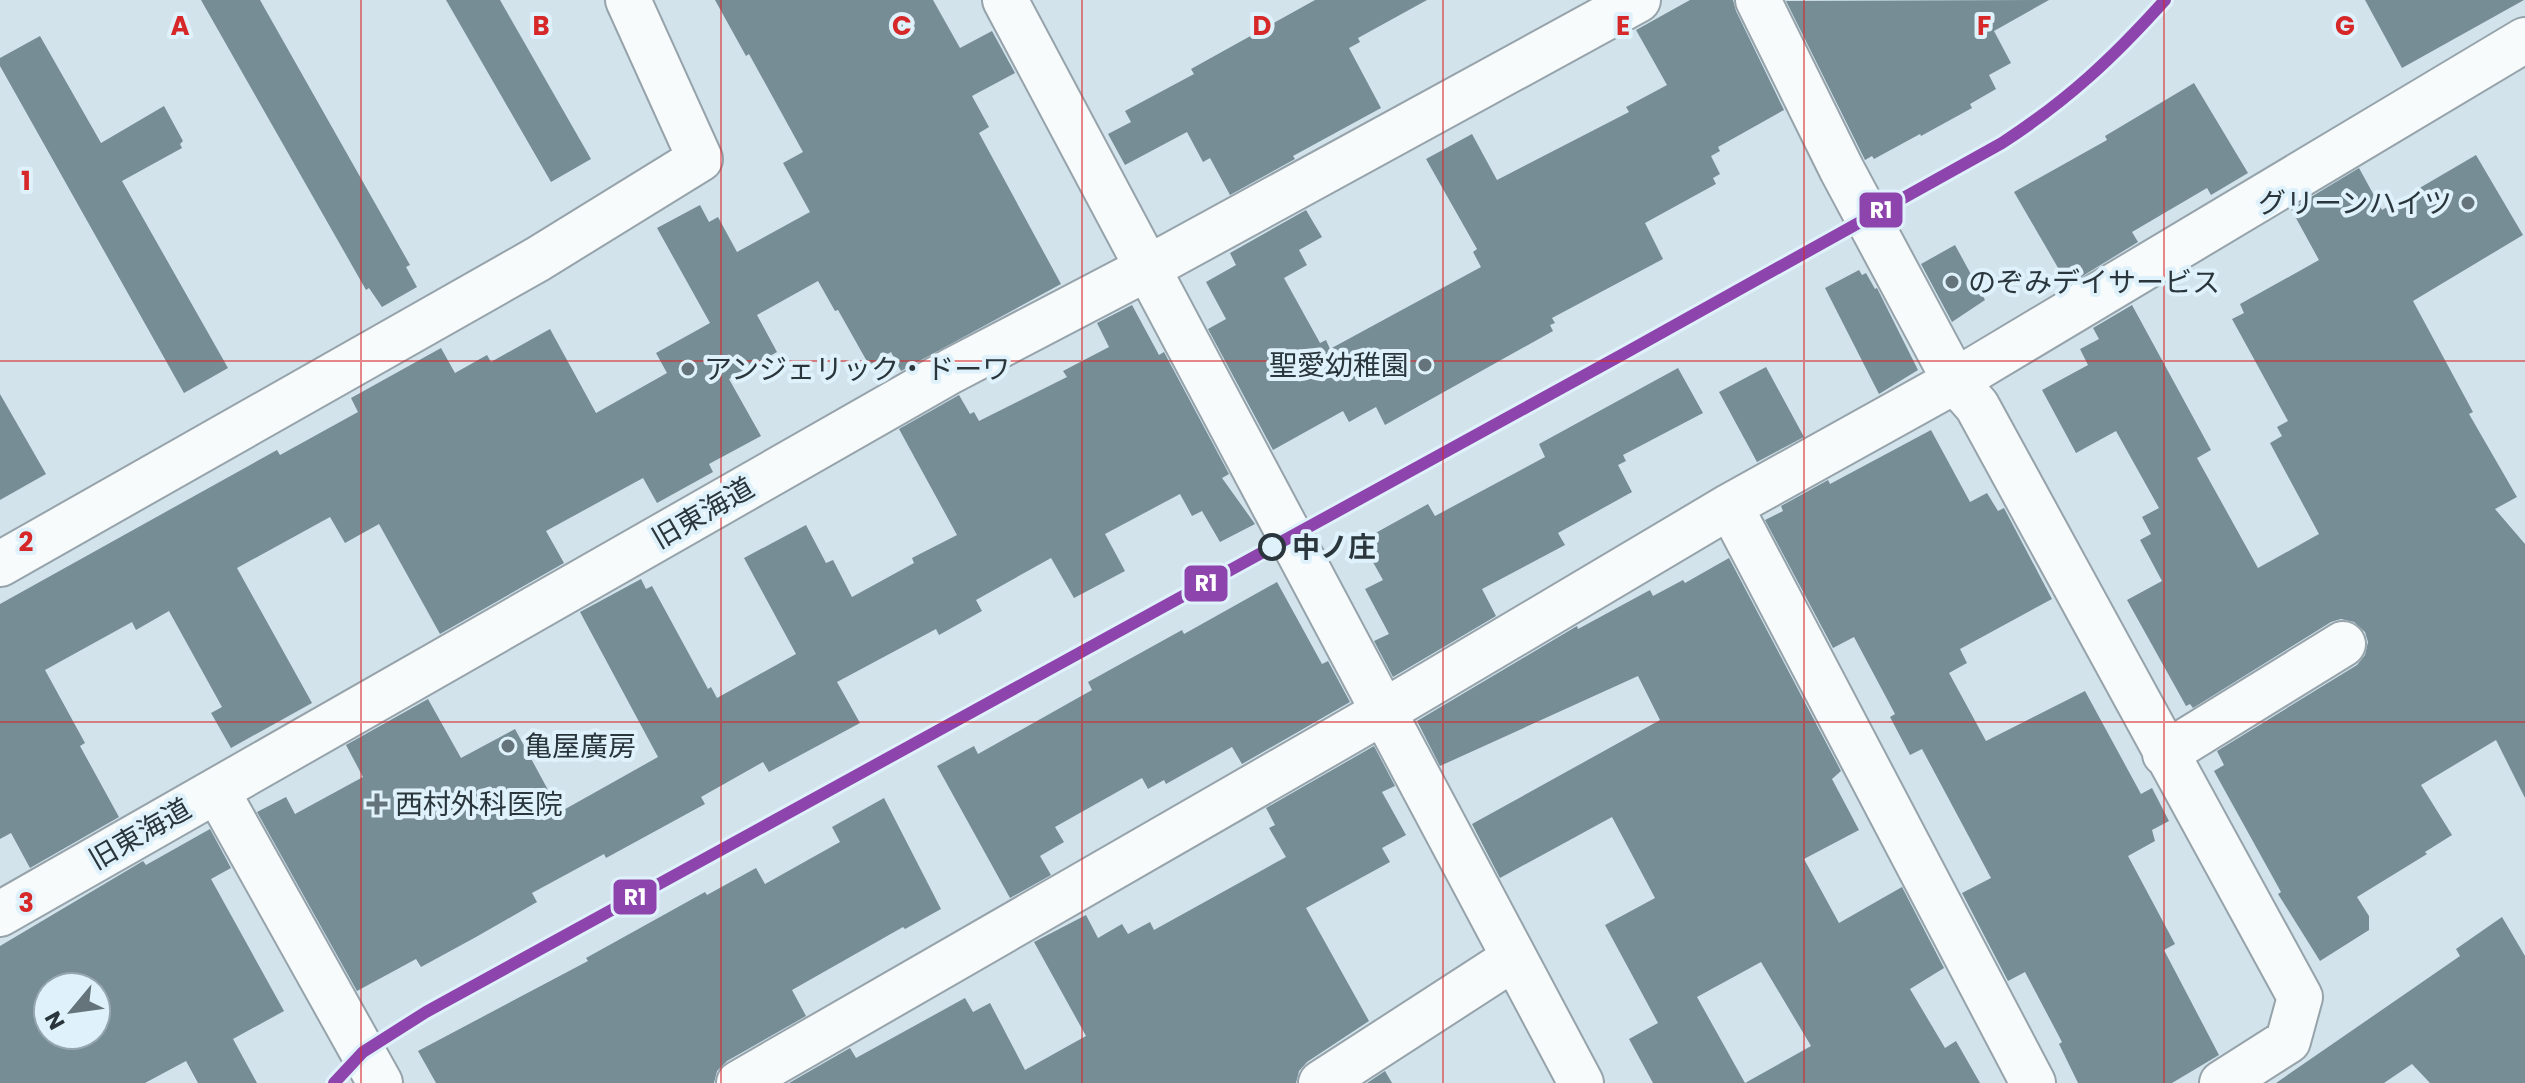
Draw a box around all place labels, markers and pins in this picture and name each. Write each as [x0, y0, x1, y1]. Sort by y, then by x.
place label: グリーンハイツ [2258, 184, 2452, 223]
marker: グリーンハイツ [2459, 194, 2477, 212]
place label: のぞみデイサービス [1968, 263, 2220, 302]
marker: のぞみデイサービス [1943, 273, 1961, 291]
place label: 聖愛幼稚園 [1269, 346, 1409, 385]
place label: アンジェリック・ドーワ [704, 350, 1010, 389]
marker: 聖愛幼稚園 [1416, 356, 1434, 374]
marker: アンジェリック・ドーワ [679, 360, 697, 378]
place label: 中ノ庄 [1292, 528, 1376, 567]
marker: 中ノ庄 [1259, 534, 1285, 560]
place label: 亀屋廣房 [524, 727, 636, 766]
marker: 亀屋廣房 [499, 737, 517, 755]
place label: 西村外科医院 [395, 785, 563, 824]
marker: 西村外科医院 [366, 793, 388, 815]

